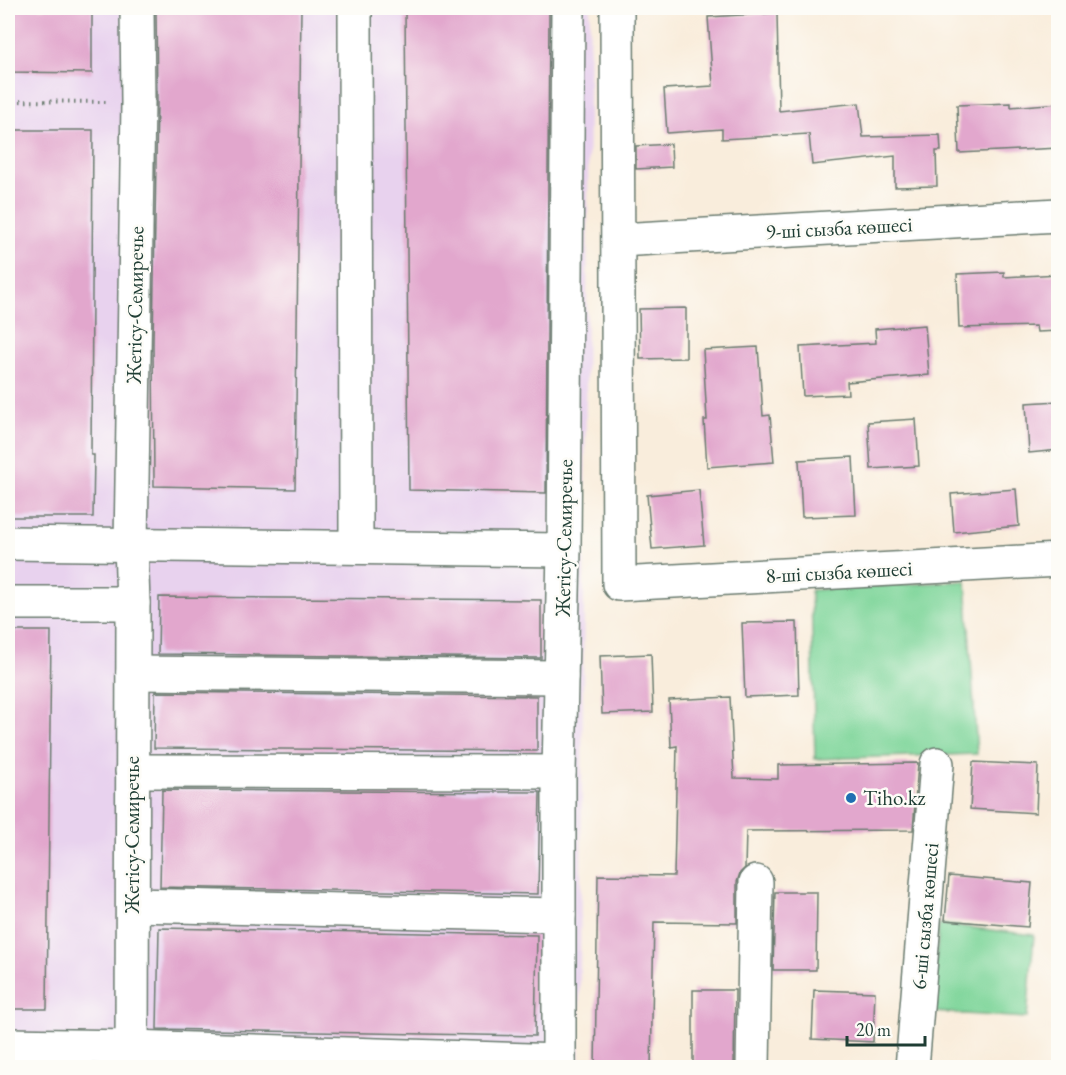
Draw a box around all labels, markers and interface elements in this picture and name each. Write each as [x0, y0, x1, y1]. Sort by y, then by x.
street label: 9-ші сызба көшесі [765, 210, 913, 245]
street label: Жетісу-Семиречье [120, 226, 149, 385]
street label: Жетісу-Семиречье [549, 459, 578, 618]
street label: 8-ші сызба көшесі [765, 554, 913, 589]
street label: Жетісу-Семиречье [118, 756, 145, 915]
place label: Tiho.kz [863, 784, 926, 811]
marker: Tiho.kz [844, 791, 858, 805]
street label: 6-ші сызба көшесі [905, 842, 944, 990]
scale bar [847, 1009, 925, 1047]
text: 20 m [856, 1018, 891, 1041]

